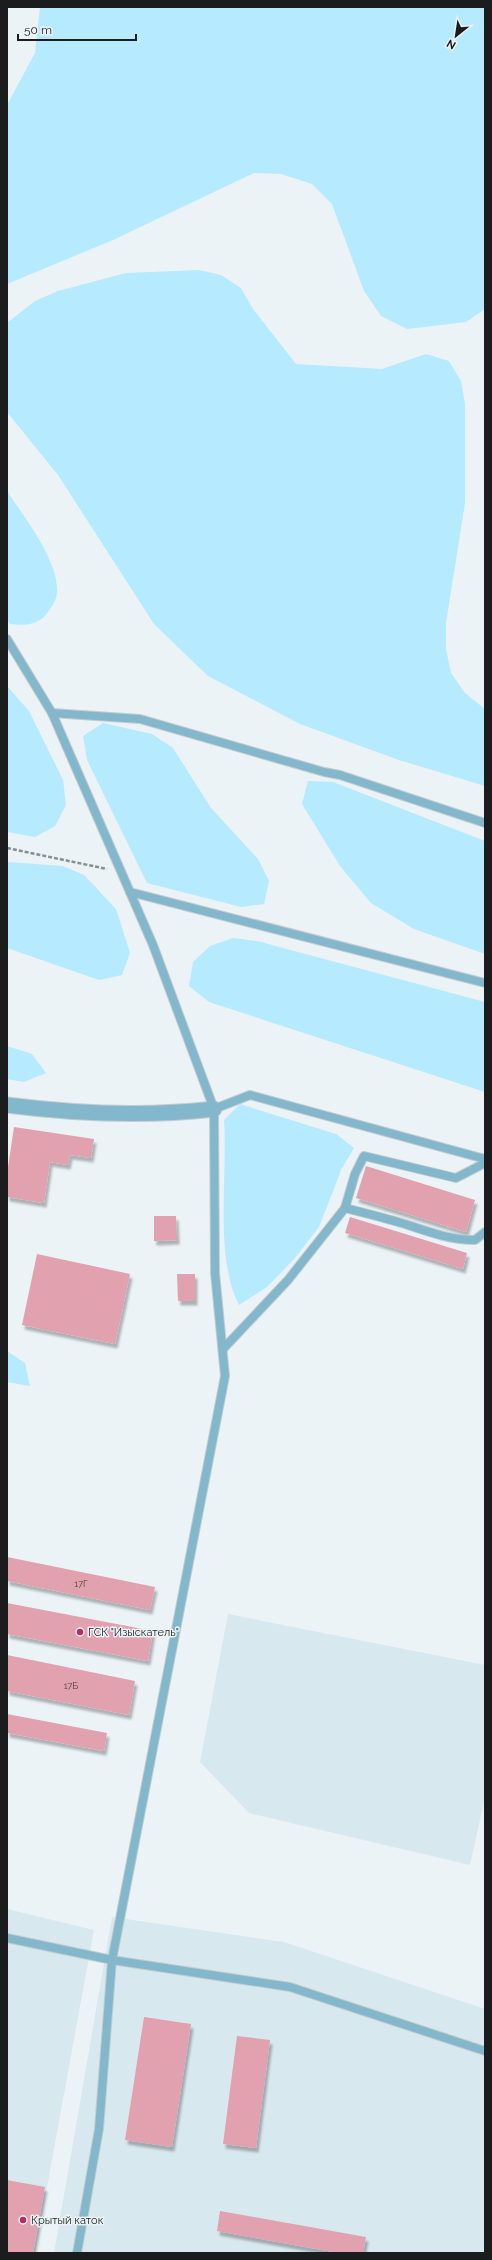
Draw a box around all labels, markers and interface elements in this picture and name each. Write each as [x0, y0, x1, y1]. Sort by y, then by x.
scale bar [18, 16, 136, 42]
north arrow [436, 16, 476, 56]
text: 50 m [24, 23, 52, 37]
text: N [444, 36, 458, 52]
house number: 17Г [74, 1579, 88, 1589]
place label: ГСК "Изыскатель" [88, 1626, 179, 1639]
marker: ГСК "Изыскатель" [75, 1627, 85, 1637]
house number: 17Б [64, 1681, 78, 1691]
place label: Крытый каток [31, 2214, 104, 2227]
marker: Крытый каток [18, 2215, 28, 2225]

